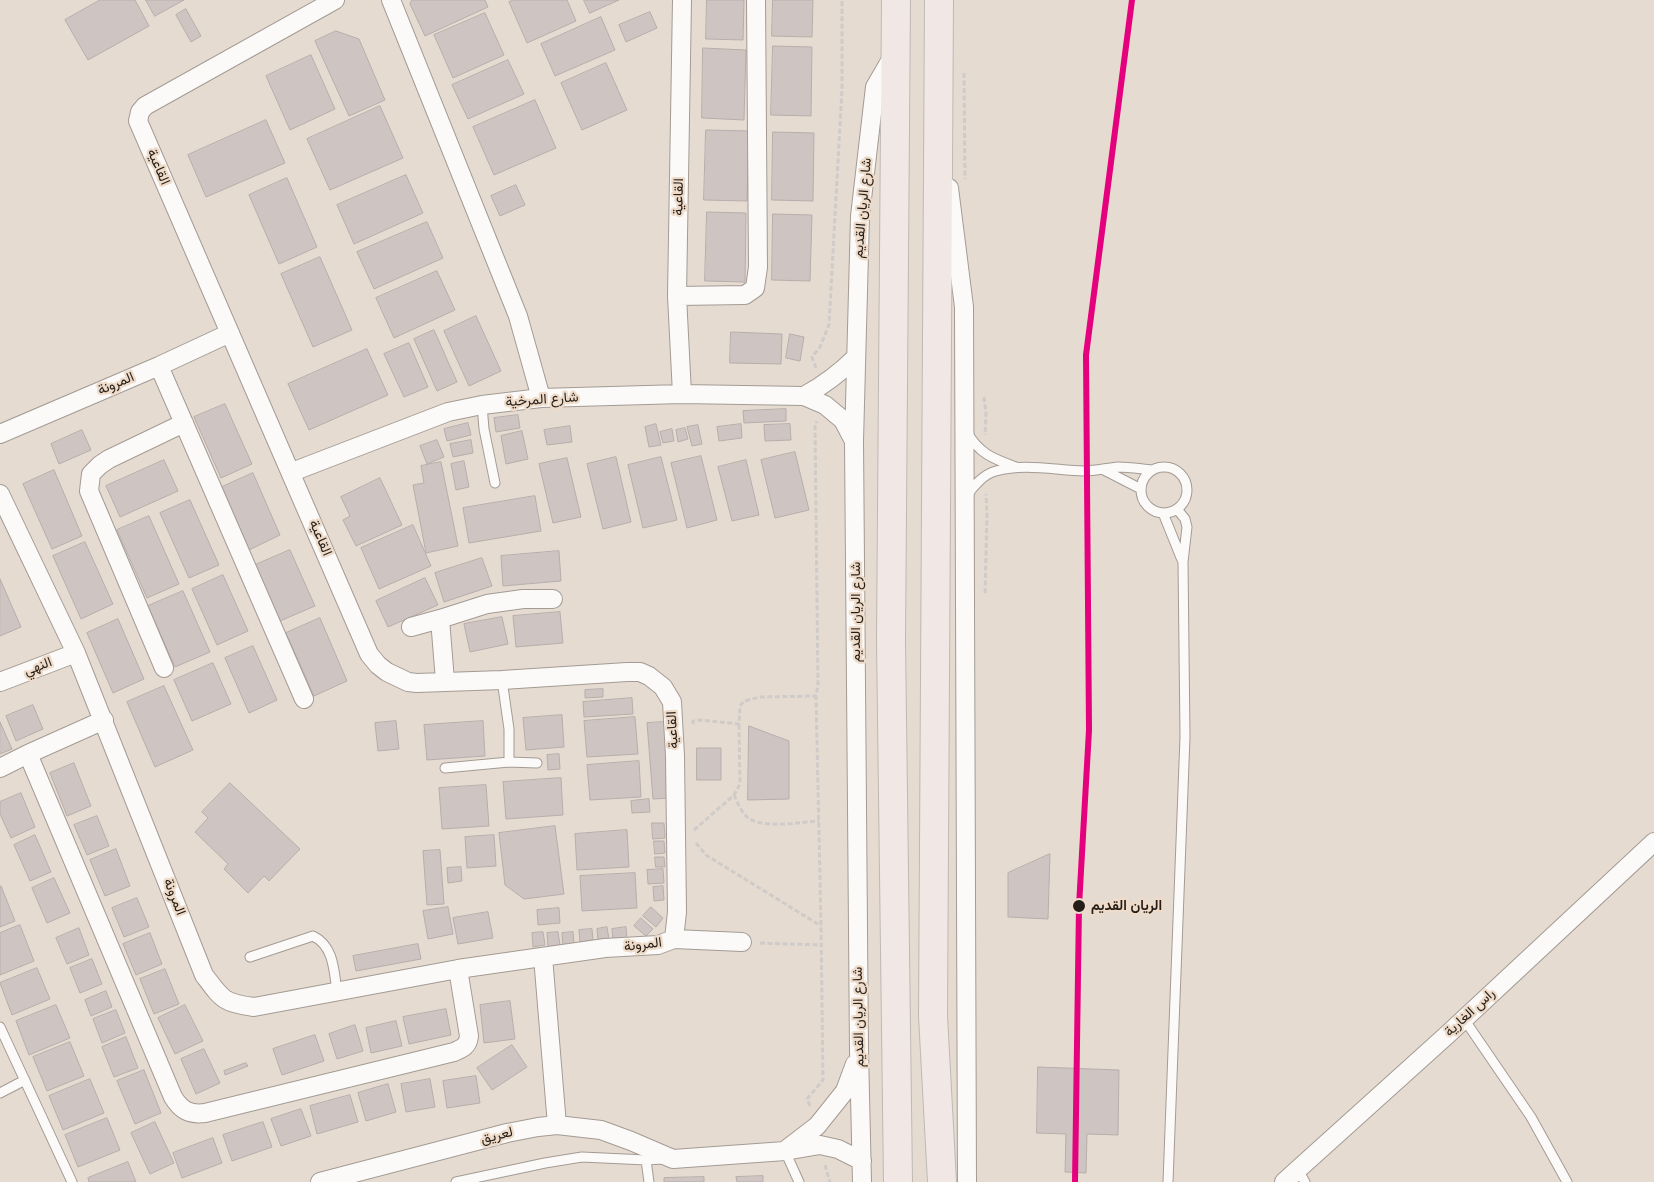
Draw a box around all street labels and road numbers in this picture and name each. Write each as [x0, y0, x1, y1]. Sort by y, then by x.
street label: القاعية [143, 146, 173, 188]
street label: شارع الريان القديم [850, 157, 876, 259]
street label: القاعية [670, 178, 688, 216]
street label: المرونة [95, 369, 137, 399]
street label: شارع المرخية [505, 389, 579, 411]
street label: القاعية [305, 517, 335, 559]
street label: شارع الريان القديم [848, 562, 864, 662]
street label: النهي [22, 654, 54, 680]
street label: القاعية [664, 711, 682, 749]
street label: المرونة [159, 876, 189, 918]
street label: المرونة [623, 934, 663, 956]
street label: شارع الريان القديم [850, 967, 868, 1067]
street label: راس الغارية [1441, 985, 1499, 1041]
street label: لعريق [479, 1124, 515, 1148]

